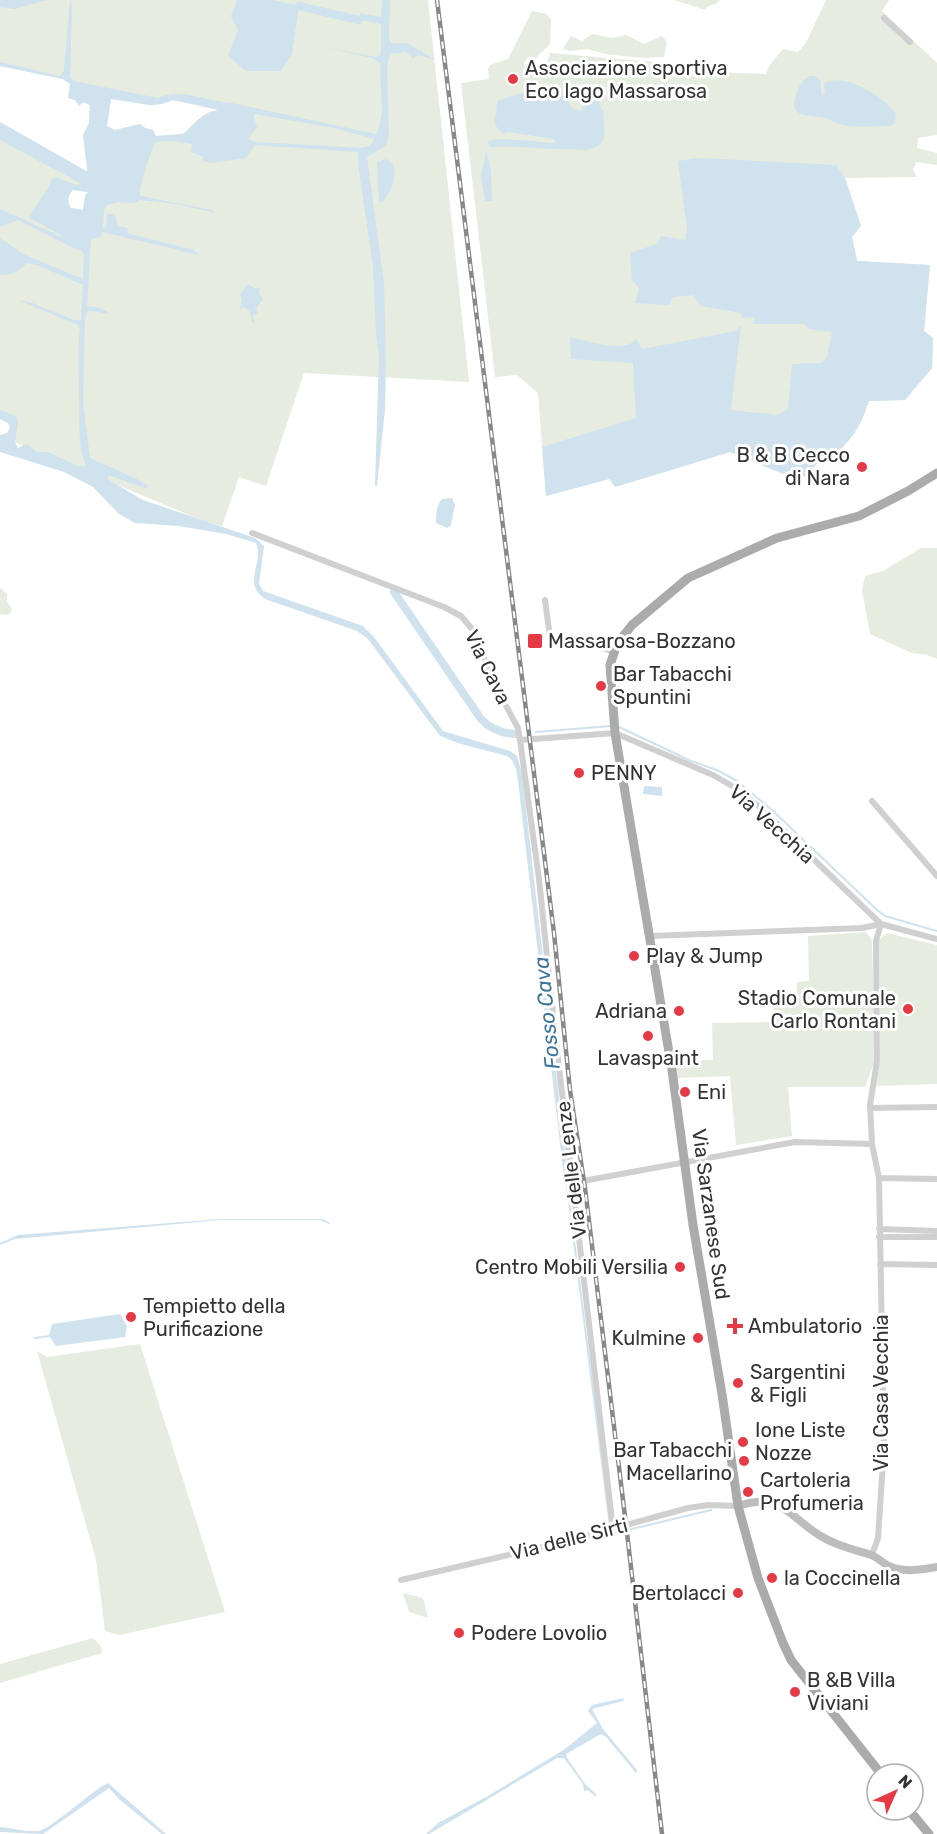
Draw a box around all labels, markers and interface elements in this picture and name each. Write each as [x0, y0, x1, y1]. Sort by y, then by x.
place label: Associazione sportiva Eco lago Massarosa [525, 56, 728, 103]
marker: Associazione sportiva Eco lago Massarosa [506, 72, 520, 86]
place label: B & B Cecco di Nara [737, 443, 850, 490]
marker: B & B Cecco di Nara [855, 460, 869, 474]
street label: Via Cava [460, 626, 516, 708]
place label: Massarosa-Bozzano [548, 629, 736, 653]
marker: Massarosa-Bozzano [526, 632, 544, 650]
place label: Bar Tabacchi Spuntini [613, 662, 732, 709]
marker: Bar Tabacchi Spuntini [594, 679, 608, 693]
place label: PENNY [591, 761, 657, 785]
marker: PENNY [572, 766, 586, 780]
street label: Via Vecchia [724, 779, 820, 869]
place label: Play & Jump [646, 944, 763, 968]
marker: Play & Jump [627, 949, 641, 963]
water label: Fosso Cava [528, 956, 565, 1071]
place label: Stadio Comunale Carlo Rontani [738, 986, 896, 1033]
place label: Adriana [595, 999, 667, 1023]
marker: Stadio Comunale Carlo Rontani [901, 1002, 915, 1016]
marker: Adriana [672, 1004, 686, 1018]
marker: Lavaspaint [641, 1029, 655, 1043]
place label: Lavaspaint [597, 1046, 699, 1070]
place label: Eni [697, 1080, 726, 1104]
marker: Eni [678, 1085, 692, 1099]
street label: Via delle Lenze [551, 1100, 591, 1240]
street label: Via Sarzanese Sud [687, 1127, 735, 1301]
place label: Centro Mobili Versilia [475, 1255, 668, 1279]
marker: Centro Mobili Versilia [673, 1260, 687, 1274]
place label: Tempietto della Purificazione [143, 1294, 285, 1341]
marker: Tempietto della Purificazione [124, 1310, 138, 1324]
place label: Ambulatorio [748, 1314, 862, 1338]
street label: Via Casa Vecchia [869, 1314, 893, 1472]
marker: Ambulatorio [726, 1317, 744, 1335]
place label: Kulmine [612, 1326, 686, 1350]
marker: Kulmine [691, 1331, 705, 1345]
place label: Sargentini & Figli [750, 1360, 846, 1407]
marker: Sargentini & Figli [731, 1376, 745, 1390]
place label: Ione Liste Nozze [755, 1418, 845, 1465]
marker: Ione Liste Nozze [736, 1435, 750, 1449]
place label: Bar Tabacchi Macellarino [613, 1438, 732, 1485]
marker: Bar Tabacchi Macellarino [737, 1454, 751, 1468]
place label: Cartoleria Profumeria [760, 1468, 864, 1515]
marker: Cartoleria Profumeria [741, 1485, 755, 1499]
street label: Via delle Sirti [508, 1513, 630, 1565]
place label: la Coccinella [784, 1566, 901, 1590]
marker: la Coccinella [765, 1571, 779, 1585]
place label: Bertolacci [632, 1581, 726, 1605]
marker: Bertolacci [731, 1586, 745, 1600]
place label: Podere Lovolio [471, 1621, 607, 1645]
marker: Podere Lovolio [452, 1626, 466, 1640]
place label: B &B Villa Viviani [807, 1668, 896, 1715]
marker: B &B Villa Viviani [788, 1685, 802, 1699]
north arrow [865, 1762, 925, 1822]
text: N [894, 1771, 916, 1793]

